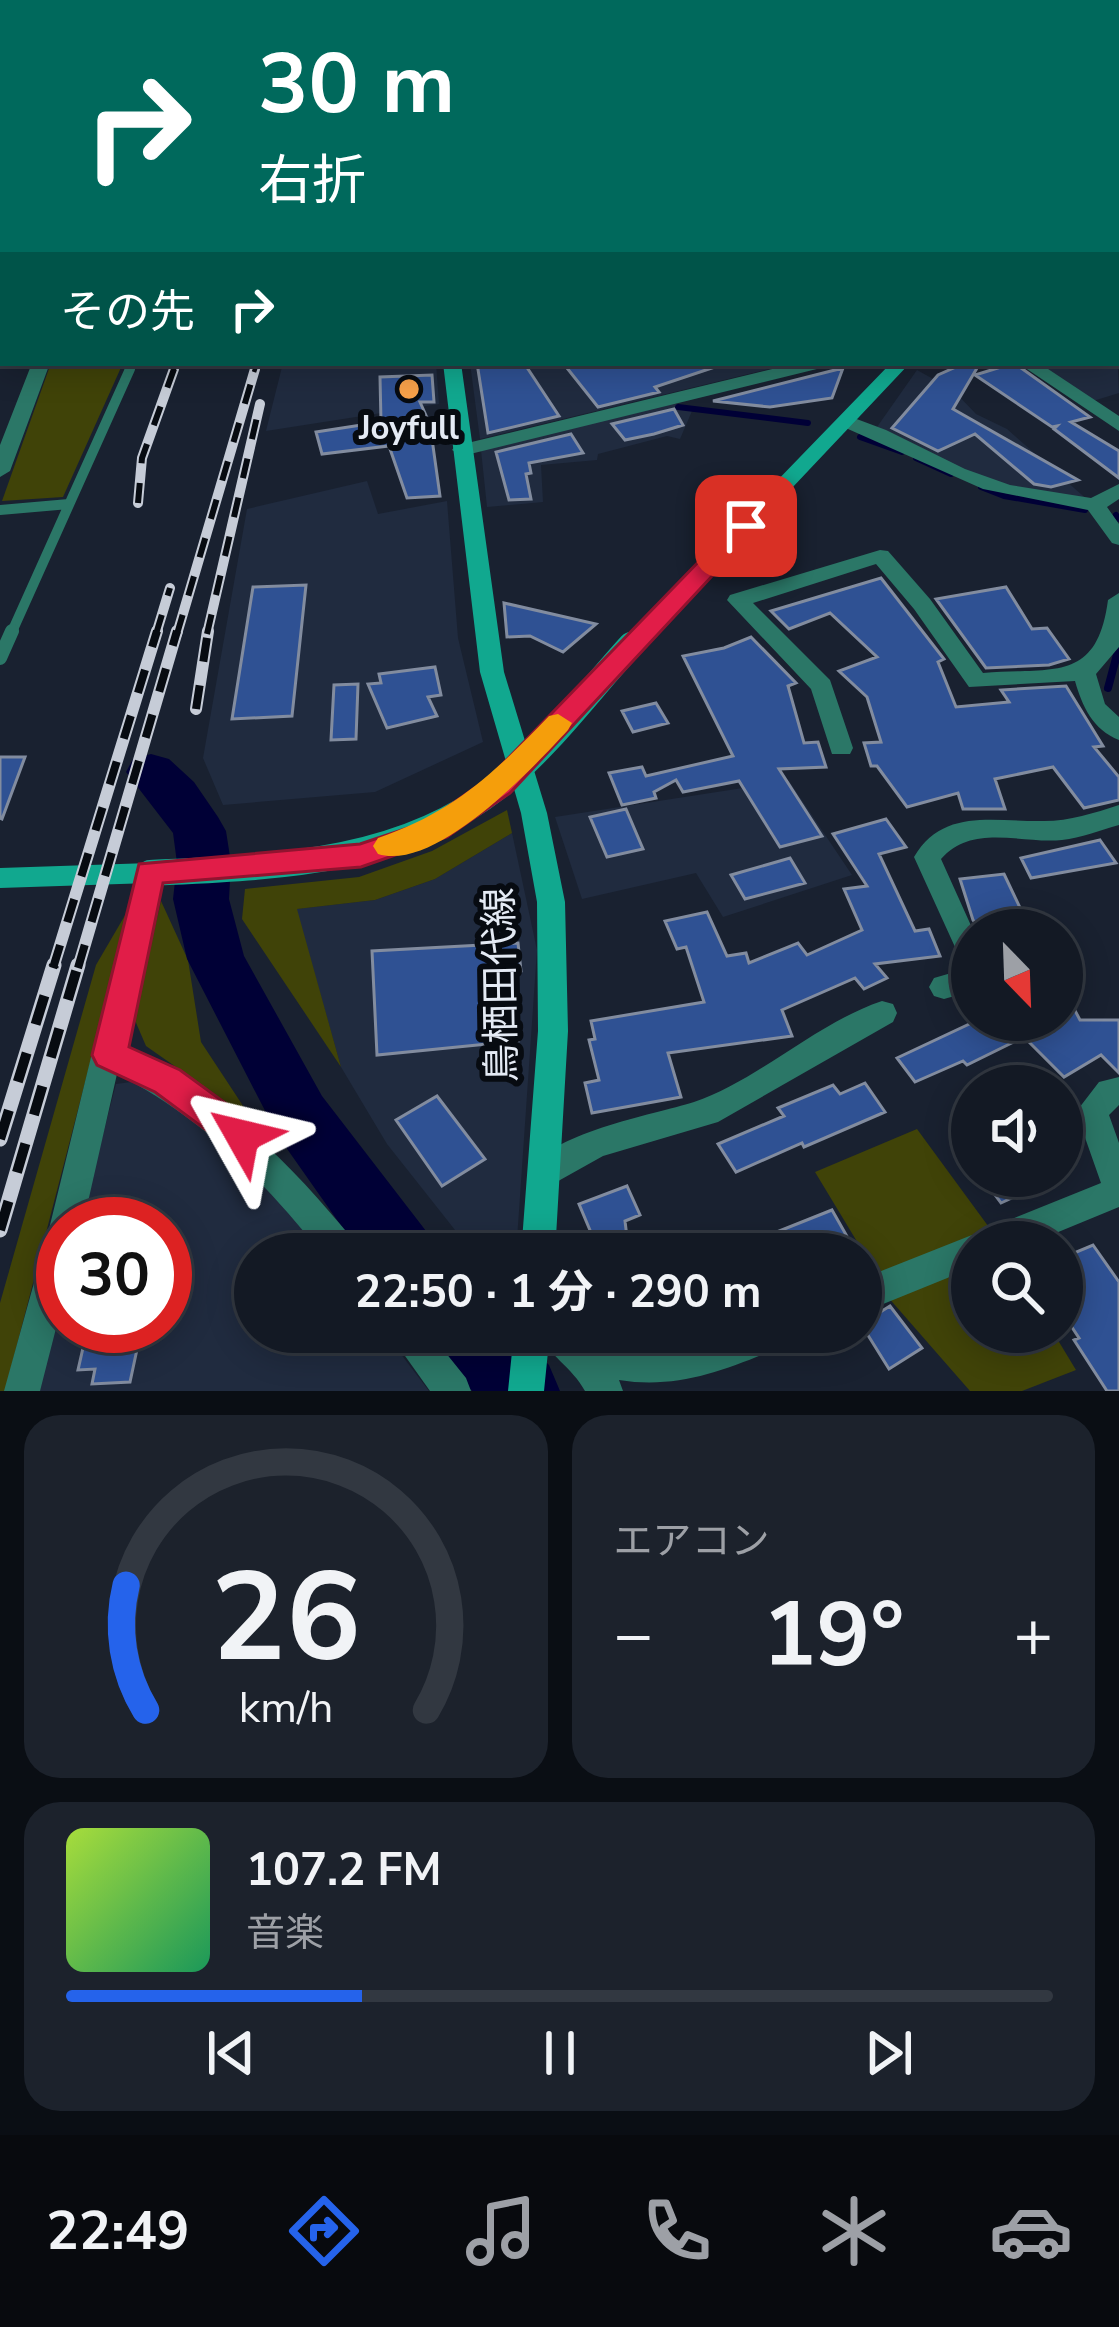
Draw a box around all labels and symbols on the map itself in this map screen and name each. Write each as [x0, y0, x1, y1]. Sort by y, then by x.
marker: Joyfull [396, 376, 422, 402]
place label: Joyfull [358, 406, 460, 451]
pin [695, 475, 797, 577]
street label: 鳥栖田代線 [473, 887, 529, 1083]
north arrow [951, 909, 1083, 1041]
position arrow [179, 1073, 305, 1199]
speed limit sign: 30 [36, 1197, 192, 1353]

